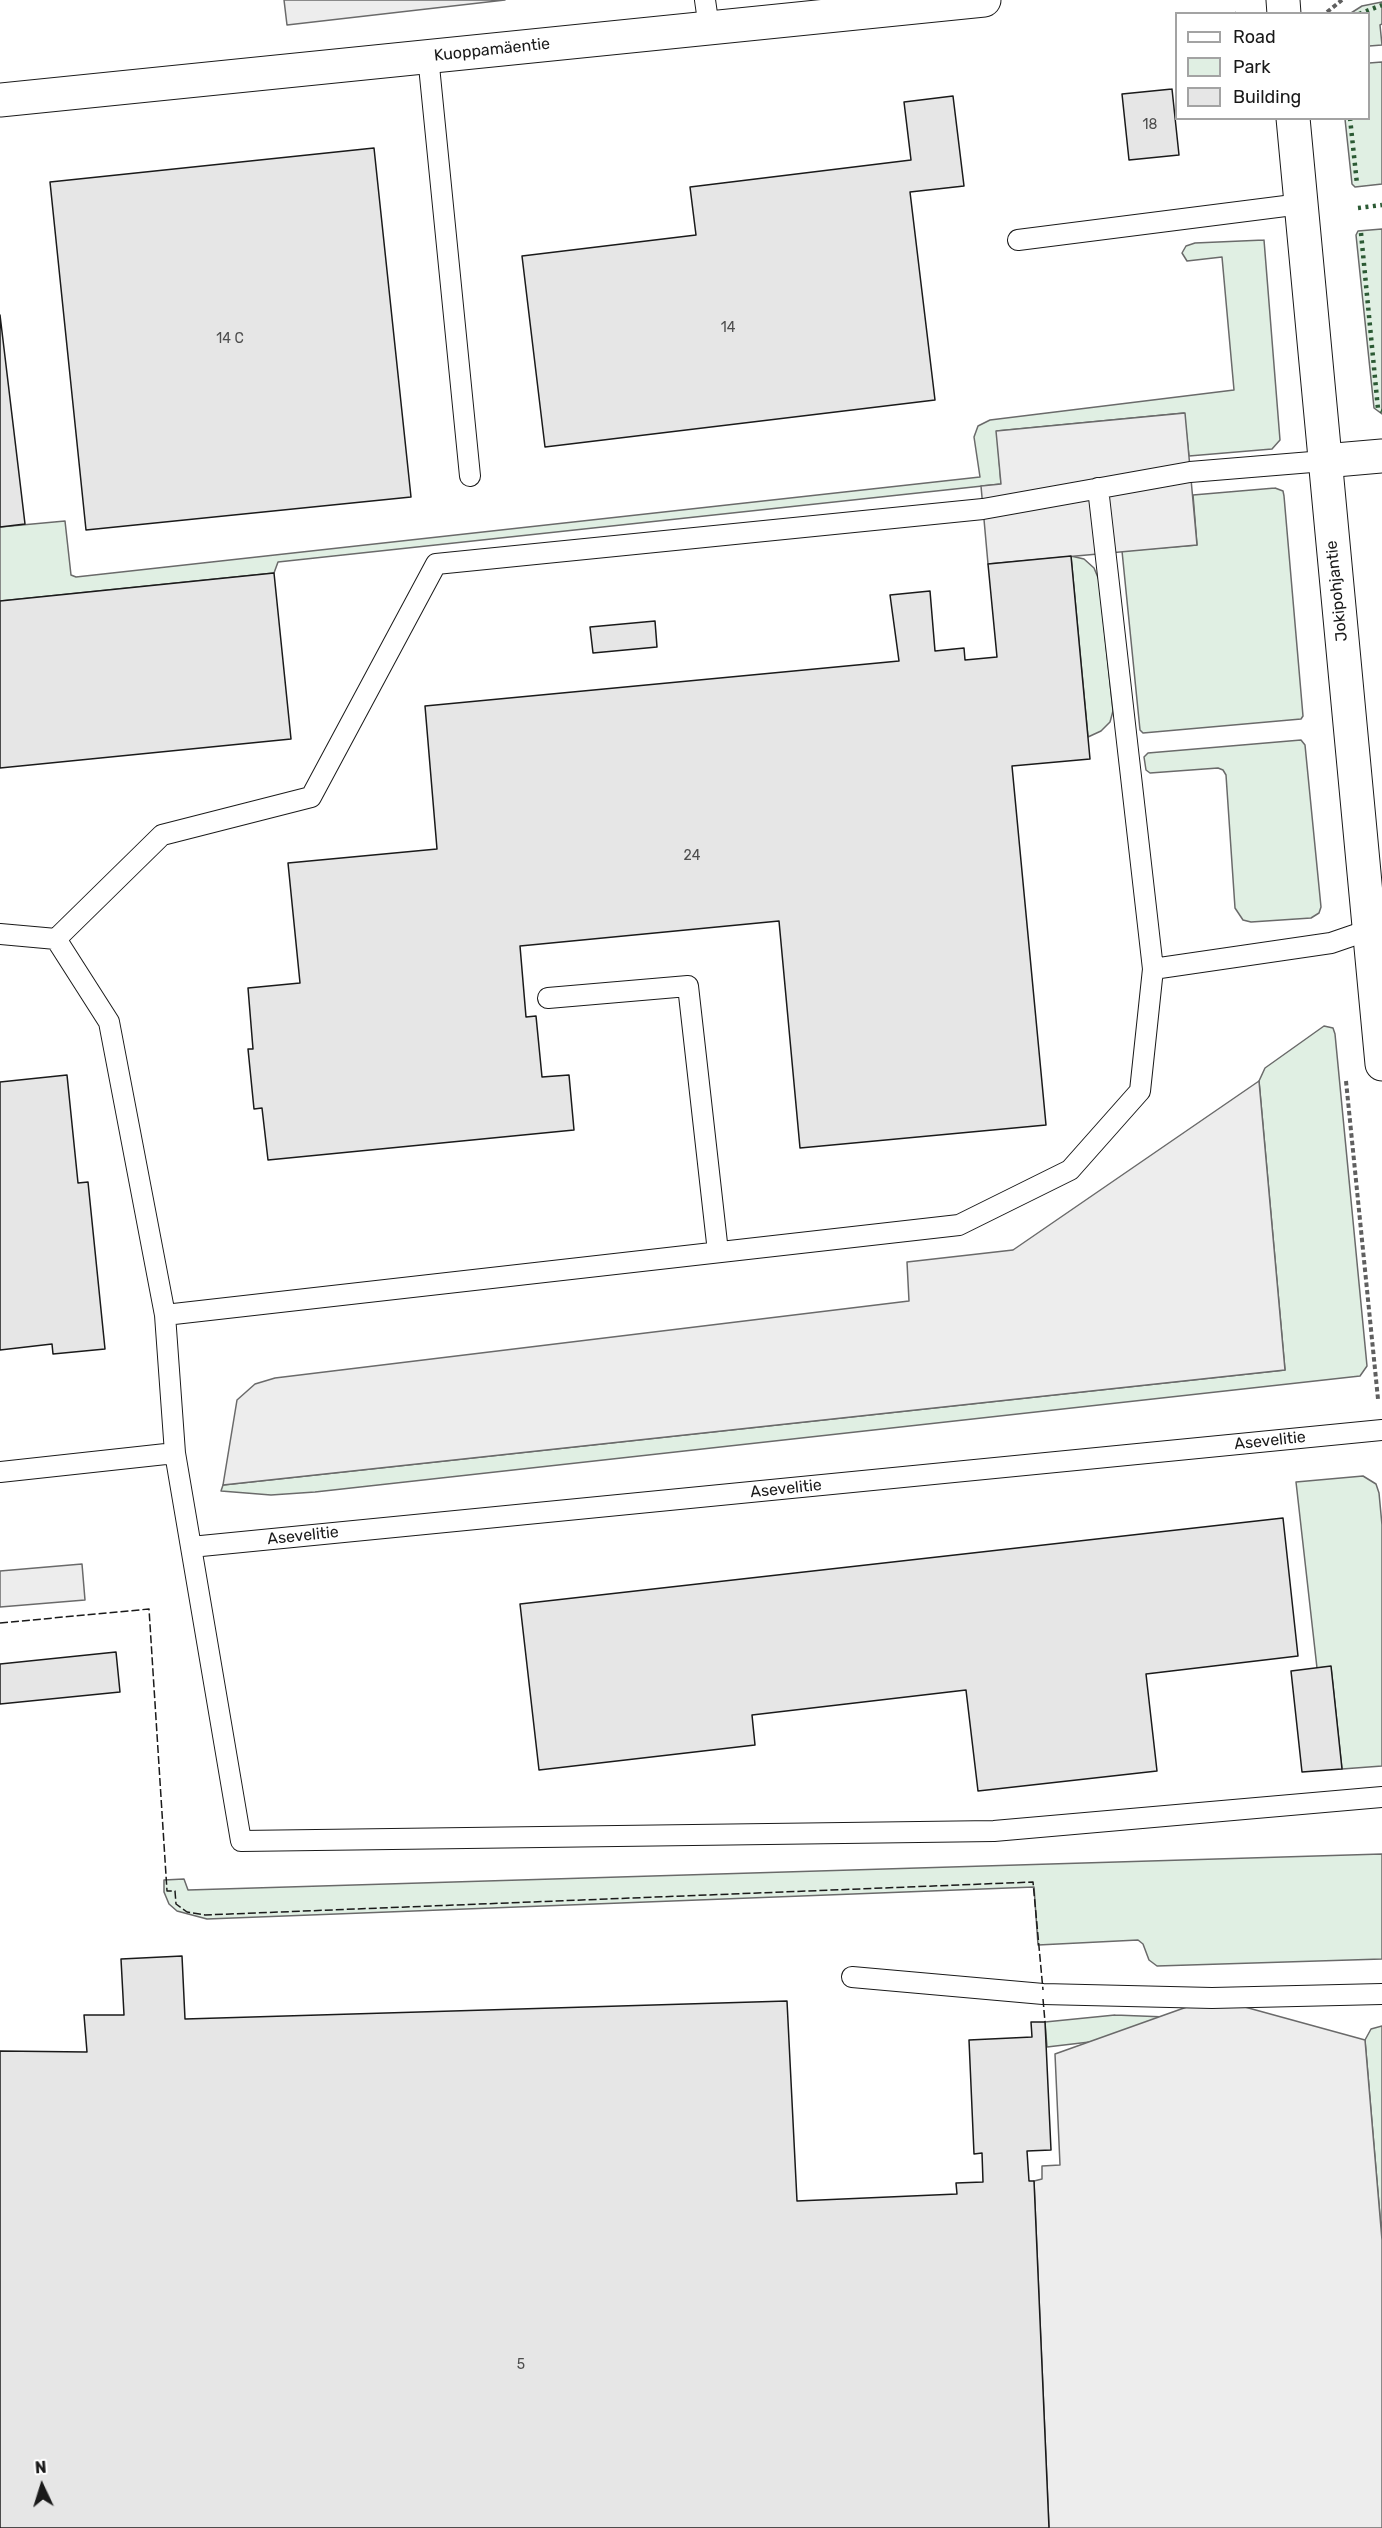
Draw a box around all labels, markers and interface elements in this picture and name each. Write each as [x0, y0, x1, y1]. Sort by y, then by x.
legend [1175, 12, 1370, 120]
text: Road [1233, 26, 1276, 48]
street label: Kuoppamäentie [433, 34, 551, 66]
text: Park [1233, 56, 1270, 78]
text: Building [1233, 86, 1301, 108]
house number: 18 [1143, 117, 1157, 133]
house number: 14 [721, 320, 735, 336]
house number: 14 C [216, 331, 244, 347]
street label: Jokipohjantie [1322, 540, 1352, 642]
house number: 24 [684, 848, 700, 864]
street label: Asevelitie [1233, 1428, 1307, 1454]
street label: Asevelitie [749, 1476, 823, 1502]
street label: Asevelitie [266, 1523, 340, 1549]
house number: 5 [517, 2357, 525, 2373]
north arrow [12, 2456, 72, 2516]
text: N [34, 2458, 47, 2477]

